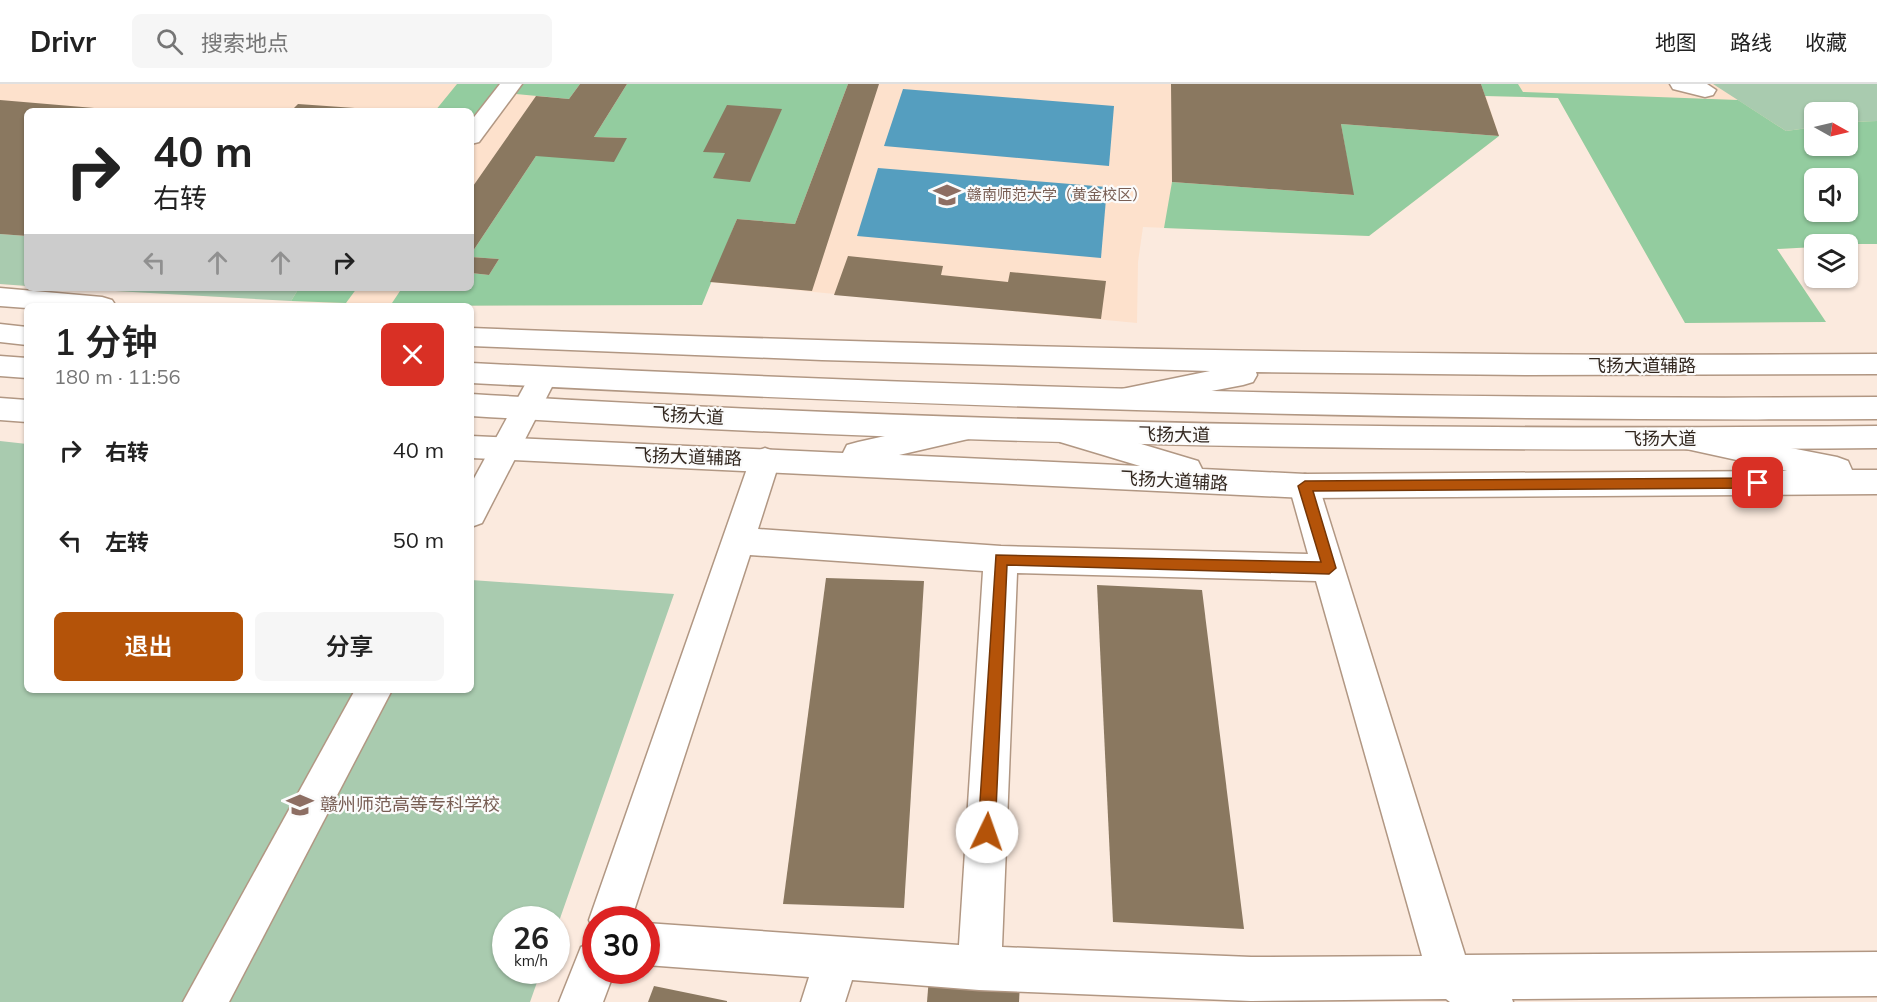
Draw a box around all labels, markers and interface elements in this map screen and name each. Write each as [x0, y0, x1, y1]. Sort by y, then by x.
search box [132, 14, 552, 68]
text: Drivr [30, 24, 96, 59]
icon: search [153, 25, 186, 58]
text: 搜索地点 [201, 29, 289, 57]
text: 地图 [1655, 29, 1697, 55]
text: 路线 [1730, 29, 1772, 55]
text: 收藏 [1805, 29, 1847, 55]
north arrow [1804, 102, 1858, 156]
map controls [1804, 102, 1858, 288]
text: 40 m [153, 125, 253, 178]
icon: right [54, 132, 132, 210]
button: sound [1804, 168, 1858, 222]
school or university icon: 赣南师范大学（黄金校区） [932, 180, 962, 210]
text: 右转 [153, 181, 207, 215]
place label: 赣南师范大学（黄金校区） [967, 185, 1147, 204]
button: layers [1804, 234, 1858, 288]
icon: left [138, 246, 171, 279]
icon: ahead [201, 246, 234, 279]
icon: ahead [264, 246, 297, 279]
icon: right [327, 246, 360, 279]
text: 1 分钟 [54, 319, 157, 364]
button: close [381, 323, 444, 386]
street label: 飞扬大道辅路 [1588, 354, 1696, 377]
text: 180 m · 11:56 [54, 364, 180, 389]
street label: 飞扬大道 [651, 402, 725, 429]
street label: 飞扬大道 [1138, 422, 1210, 447]
street label: 飞扬大道 [1624, 427, 1696, 450]
icon: right [54, 434, 87, 467]
text: 40 m [393, 436, 444, 464]
text: 右转 [105, 438, 149, 466]
street label: 飞扬大道辅路 [634, 443, 742, 470]
pin [1732, 457, 1783, 508]
street label: 飞扬大道辅路 [1119, 466, 1229, 495]
icon: arrive [1741, 466, 1774, 499]
icon: left [54, 524, 87, 557]
text: 50 m [393, 526, 444, 554]
text: 左转 [105, 528, 149, 556]
button: 退出 [54, 612, 243, 681]
button: 分享 [255, 612, 444, 681]
school or university icon: 赣州师范高等专科学校 [285, 790, 315, 820]
place label: 赣州师范高等专科学校 [320, 793, 500, 816]
position arrow [955, 800, 1019, 864]
speed limit sign: 30 [582, 906, 660, 984]
text: 26 [513, 919, 549, 957]
text: km/h [514, 951, 548, 970]

